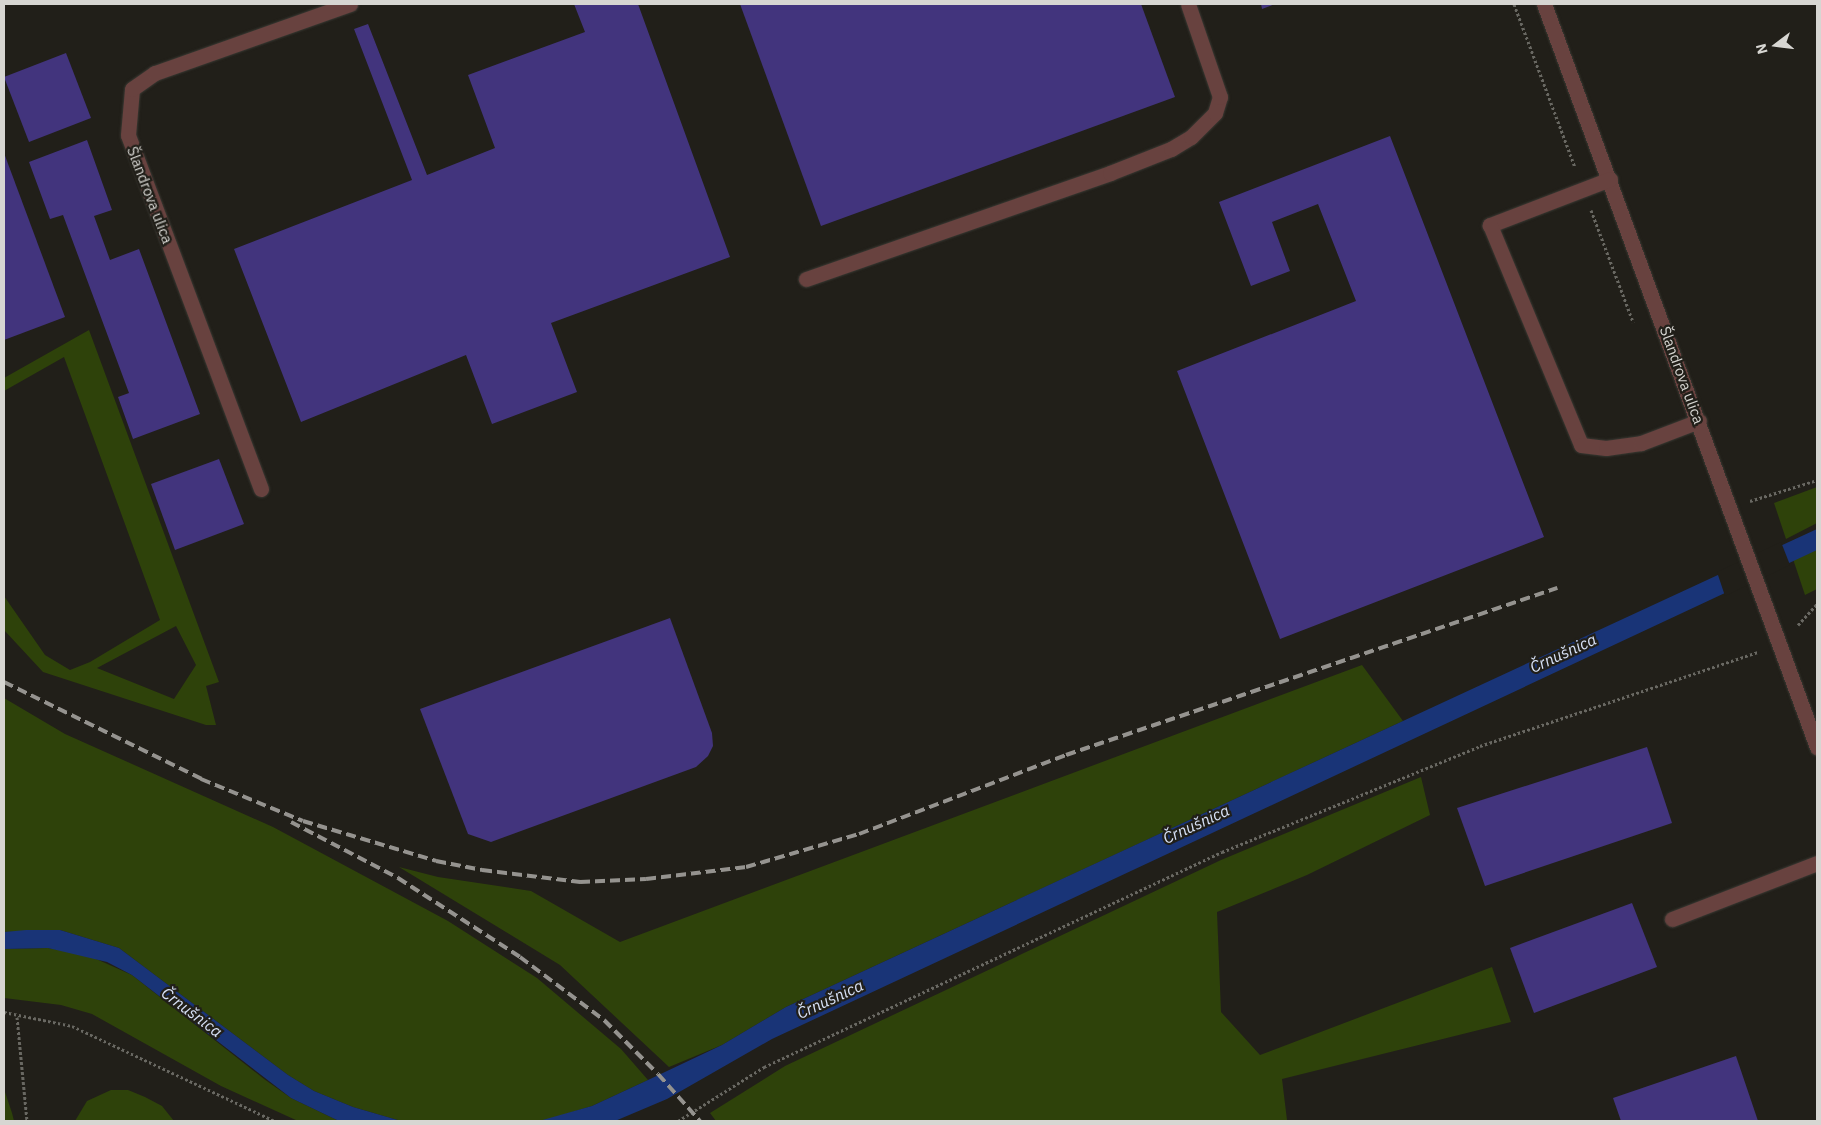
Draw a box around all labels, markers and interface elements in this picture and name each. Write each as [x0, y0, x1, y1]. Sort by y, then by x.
north arrow [1751, 20, 1801, 70]
text: N [1752, 42, 1772, 56]
street label: Šlandrova ulica [123, 144, 177, 246]
street label: Šlandrova ulica [1656, 324, 1708, 426]
water label: Črnušnica [1527, 629, 1599, 677]
water label: Črnušnica [1160, 800, 1232, 848]
water label: Črnušnica [794, 975, 866, 1023]
water label: Črnušnica [158, 983, 226, 1041]

